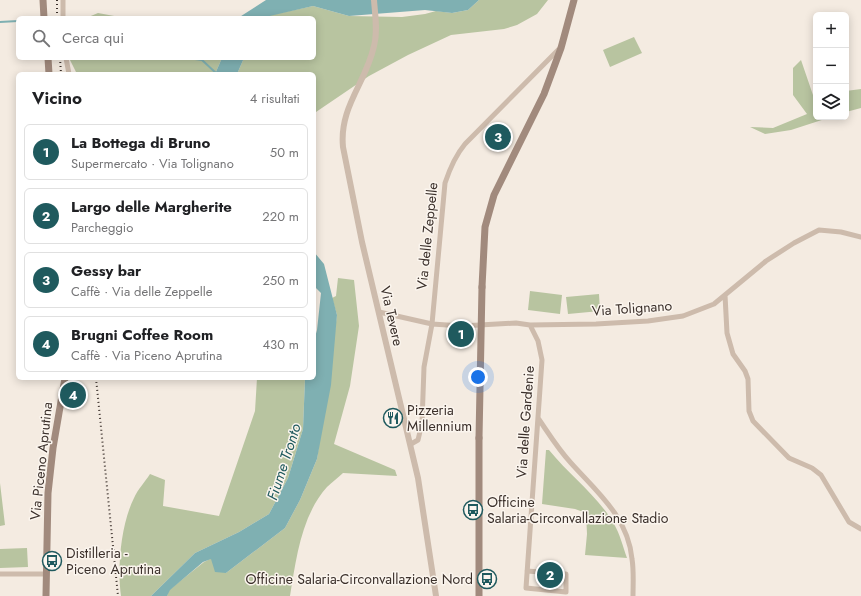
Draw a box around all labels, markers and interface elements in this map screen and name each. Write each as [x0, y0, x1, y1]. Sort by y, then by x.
map controls [813, 12, 849, 120]
button: + [813, 12, 849, 48]
search box [16, 16, 316, 60]
icon: search [30, 27, 52, 49]
text: Cerca qui [62, 27, 124, 49]
button: − [813, 48, 849, 84]
button: layers [813, 84, 849, 120]
text: Vicino [32, 86, 82, 110]
text: 4 risultati [250, 89, 300, 108]
pin: 3 [485, 122, 511, 152]
text: La Bottega di Bruno [71, 132, 210, 154]
text: 1 [43, 143, 49, 162]
text: 50 m [270, 143, 299, 162]
text: Supermercato · Via Tolignano [71, 154, 234, 173]
street label: Via delle Zeppelle [411, 181, 443, 291]
text: Largo delle Margherite [71, 196, 232, 218]
text: 2 [42, 207, 50, 226]
text: 220 m [262, 207, 299, 226]
text: Parcheggio [71, 218, 133, 237]
text: Gessy bar [71, 260, 141, 282]
text: 3 [42, 271, 50, 290]
text: 250 m [262, 271, 299, 290]
text: Caffè · Via delle Zeppelle [71, 282, 212, 301]
street label: Via Tevere [375, 284, 409, 348]
street label: Via Tolignano [591, 295, 673, 321]
pin: 1 [448, 319, 474, 349]
text: Brugni Coffee Room [71, 324, 213, 346]
text: 4 [41, 335, 51, 354]
text: 430 m [262, 335, 299, 354]
text: Caffè · Via Piceno Aprutina [71, 346, 222, 365]
street label: Via delle Gardenie [511, 365, 539, 479]
your location [468, 367, 488, 387]
pin: 4 [60, 380, 86, 410]
place label: Pizzeria Millennium [407, 400, 472, 436]
street label: Via Piceno Aprutina [25, 401, 57, 521]
restaurant icon: Pizzeria Millennium [382, 407, 404, 429]
water label: Fiume Tronto [261, 421, 307, 503]
place label: Officine Salaria-Circonvallazione Stadio [487, 492, 669, 528]
bus stop icon: Officine Salaria-Circonvallazione Stadio [462, 499, 484, 521]
place label: Distilleria - Piceno Aprutina [66, 543, 161, 579]
bus stop icon: Distilleria - Piceno Aprutina [41, 550, 63, 572]
pin: 2 [537, 560, 563, 590]
bus stop icon: Officine Salaria-Circonvallazione Nord [476, 568, 498, 590]
place label: Officine Salaria-Circonvallazione Nord [245, 569, 473, 589]

